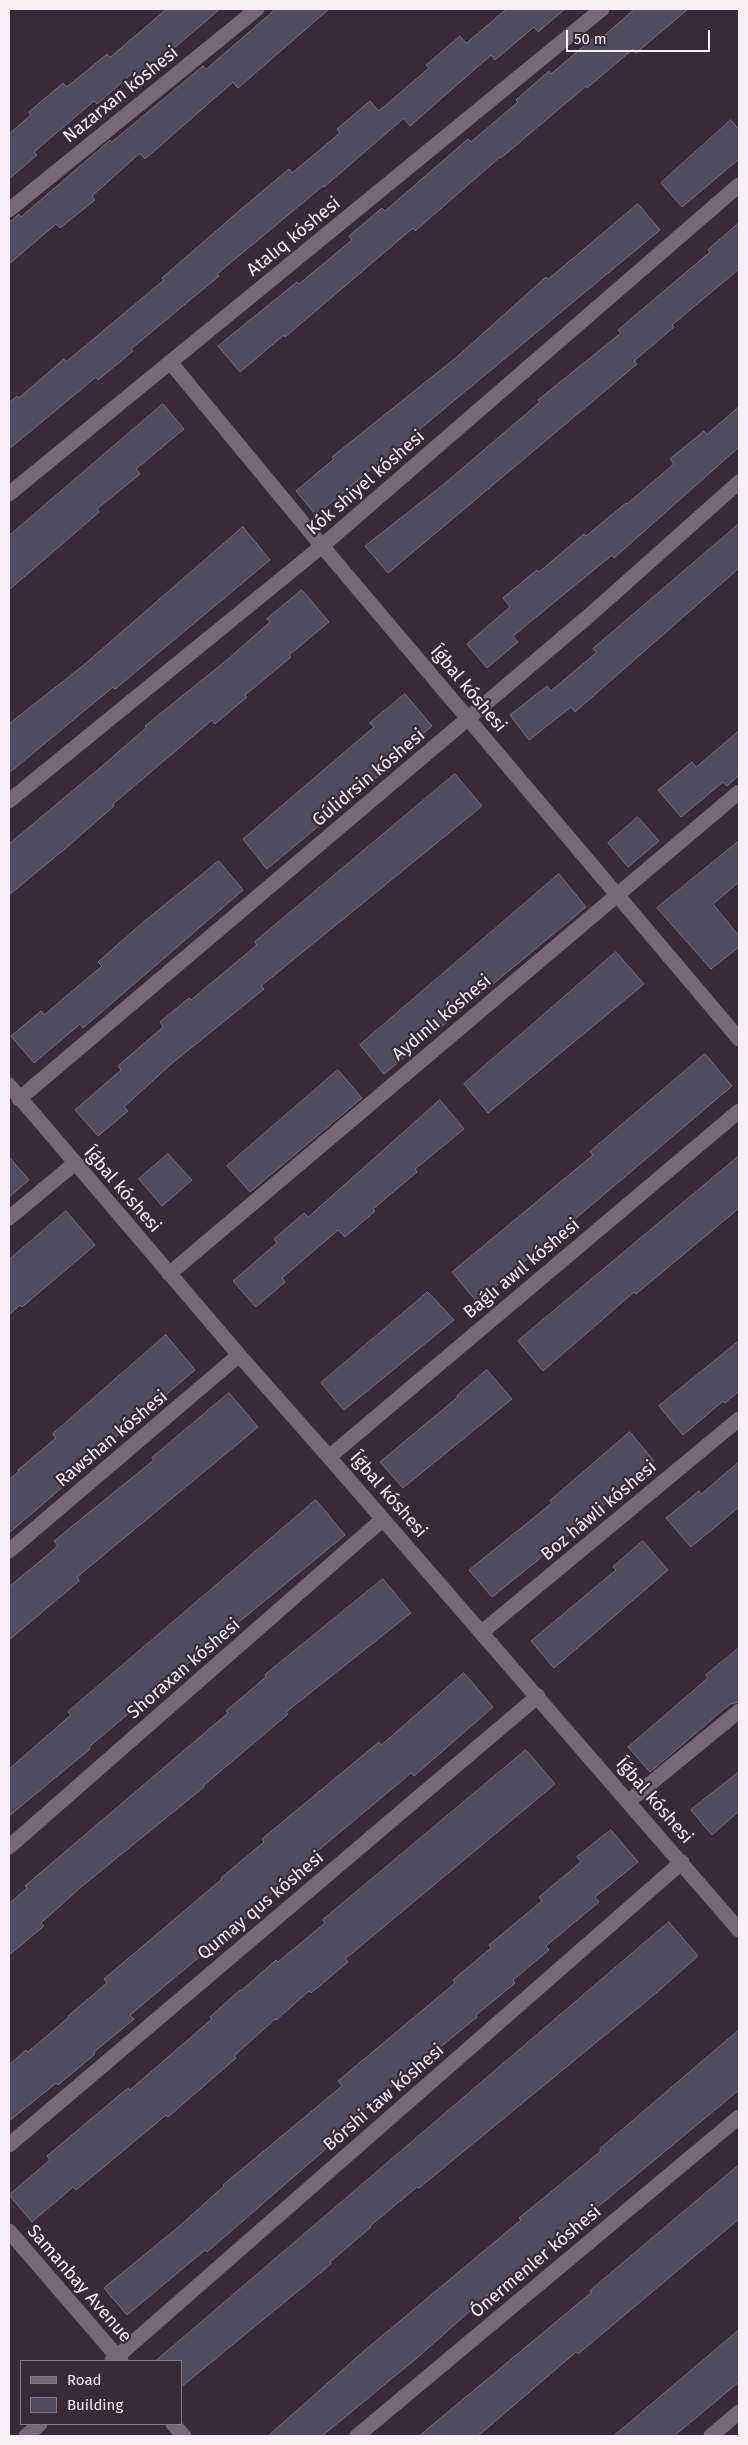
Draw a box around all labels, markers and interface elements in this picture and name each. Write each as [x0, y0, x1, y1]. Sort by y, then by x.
scale bar [568, 20, 712, 52]
text: 50 m [574, 30, 607, 48]
street label: Nazarxan kóshesi [59, 42, 183, 148]
street label: Atalıq kóshesi [243, 193, 345, 281]
street label: Kók shiyel kóshesi [303, 426, 429, 540]
street label: Íǵbal kóshesi [425, 641, 511, 737]
street label: Gúlidrsin kóshesi [308, 725, 430, 831]
street label: Aydınlı kóshesi [388, 970, 496, 1066]
street label: Íǵbal kóshesi [79, 1143, 165, 1237]
street label: Baǵlı awıl kóshesi [460, 1214, 584, 1324]
street label: Rawshan kóshesi [52, 1386, 172, 1492]
street label: Íǵbal kóshesi [345, 1448, 431, 1542]
street label: Boz háwli kóshesi [537, 1456, 661, 1566]
street label: Shoraxan kóshesi [123, 1614, 245, 1724]
street label: Íǵbal kóshesi [611, 1754, 697, 1848]
street label: Qumay qus kóshesi [194, 1847, 328, 1965]
street label: Bórshi taw kóshesi [319, 2040, 449, 2156]
street label: Ónermenler kóshesi [466, 2201, 606, 2323]
street label: Samanbay Avenue [22, 2221, 136, 2347]
legend [20, 2360, 182, 2425]
text: Road [67, 2371, 102, 2389]
text: Building [67, 2396, 123, 2414]

